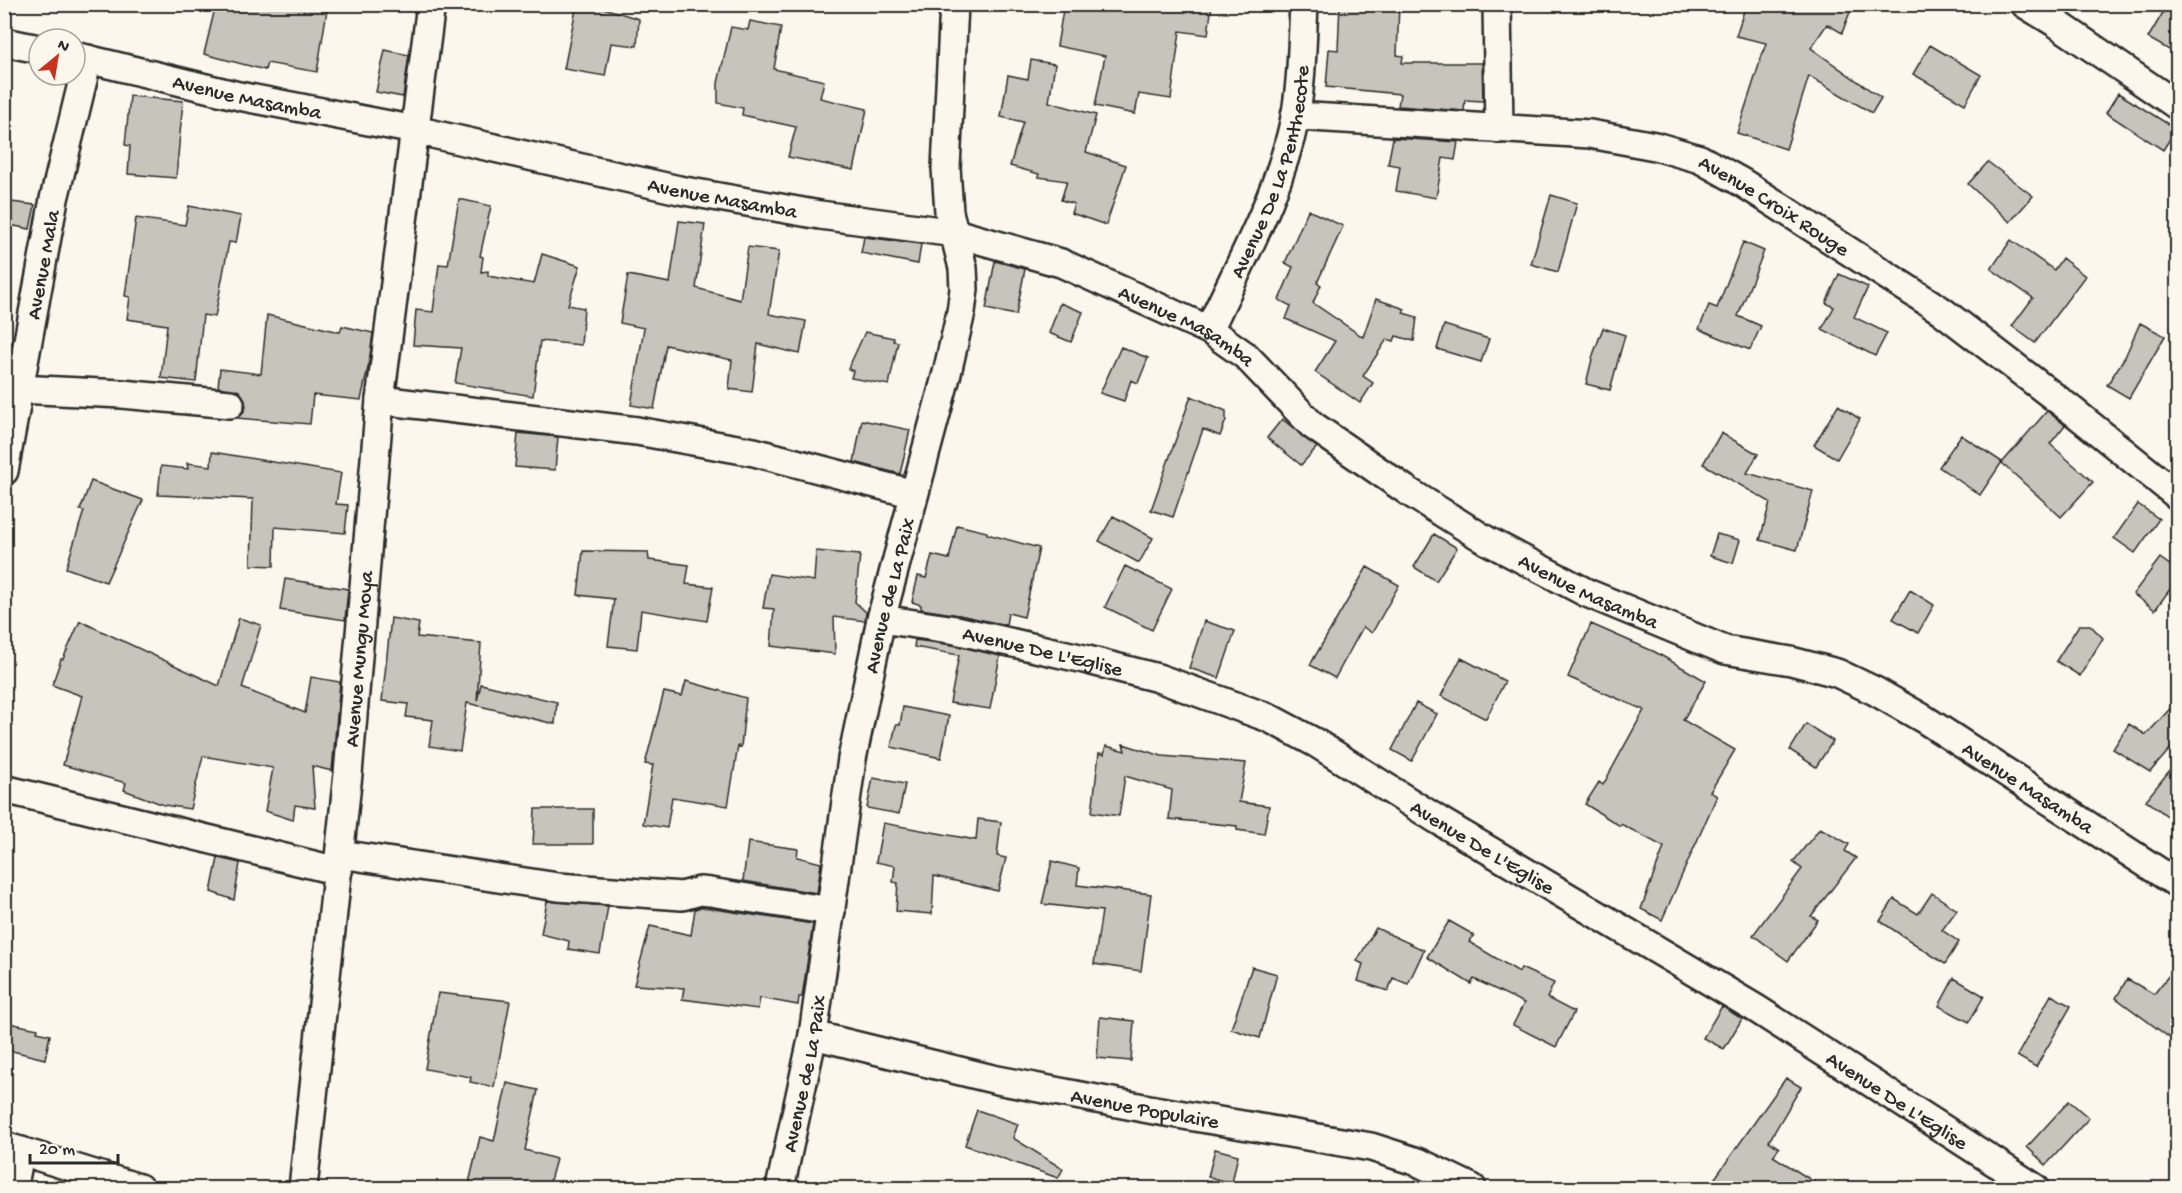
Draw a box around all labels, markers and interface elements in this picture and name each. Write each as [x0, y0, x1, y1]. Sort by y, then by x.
north arrow [27, 27, 87, 87]
text: N [53, 36, 72, 58]
street label: Avenue De La Penthecote [1227, 64, 1317, 283]
street label: Avenue Masamba [170, 71, 324, 128]
street label: Avenue Croix Rouge [1693, 152, 1854, 265]
street label: Avenue Masamba [645, 174, 800, 227]
street label: Avenue Mala [23, 207, 68, 322]
street label: Avenue Masamba [1114, 282, 1259, 374]
street label: Avenue de La Paix [861, 516, 924, 676]
street label: Avenue Masamba [1513, 550, 1662, 638]
street label: Avenue Mungu Moya [341, 569, 381, 748]
street label: Avenue De L'Eglise [960, 623, 1126, 685]
street label: Avenue Masamba [1956, 738, 2098, 842]
street label: Avenue De L'Eglise [1404, 797, 1559, 903]
street label: Avenue de La Paix [779, 994, 834, 1155]
street label: Avenue De L'Eglise [1820, 1048, 1972, 1158]
street label: Avenue Populaire [1068, 1085, 1221, 1137]
scale bar [30, 1127, 118, 1165]
text: 20 m [39, 1140, 75, 1161]

